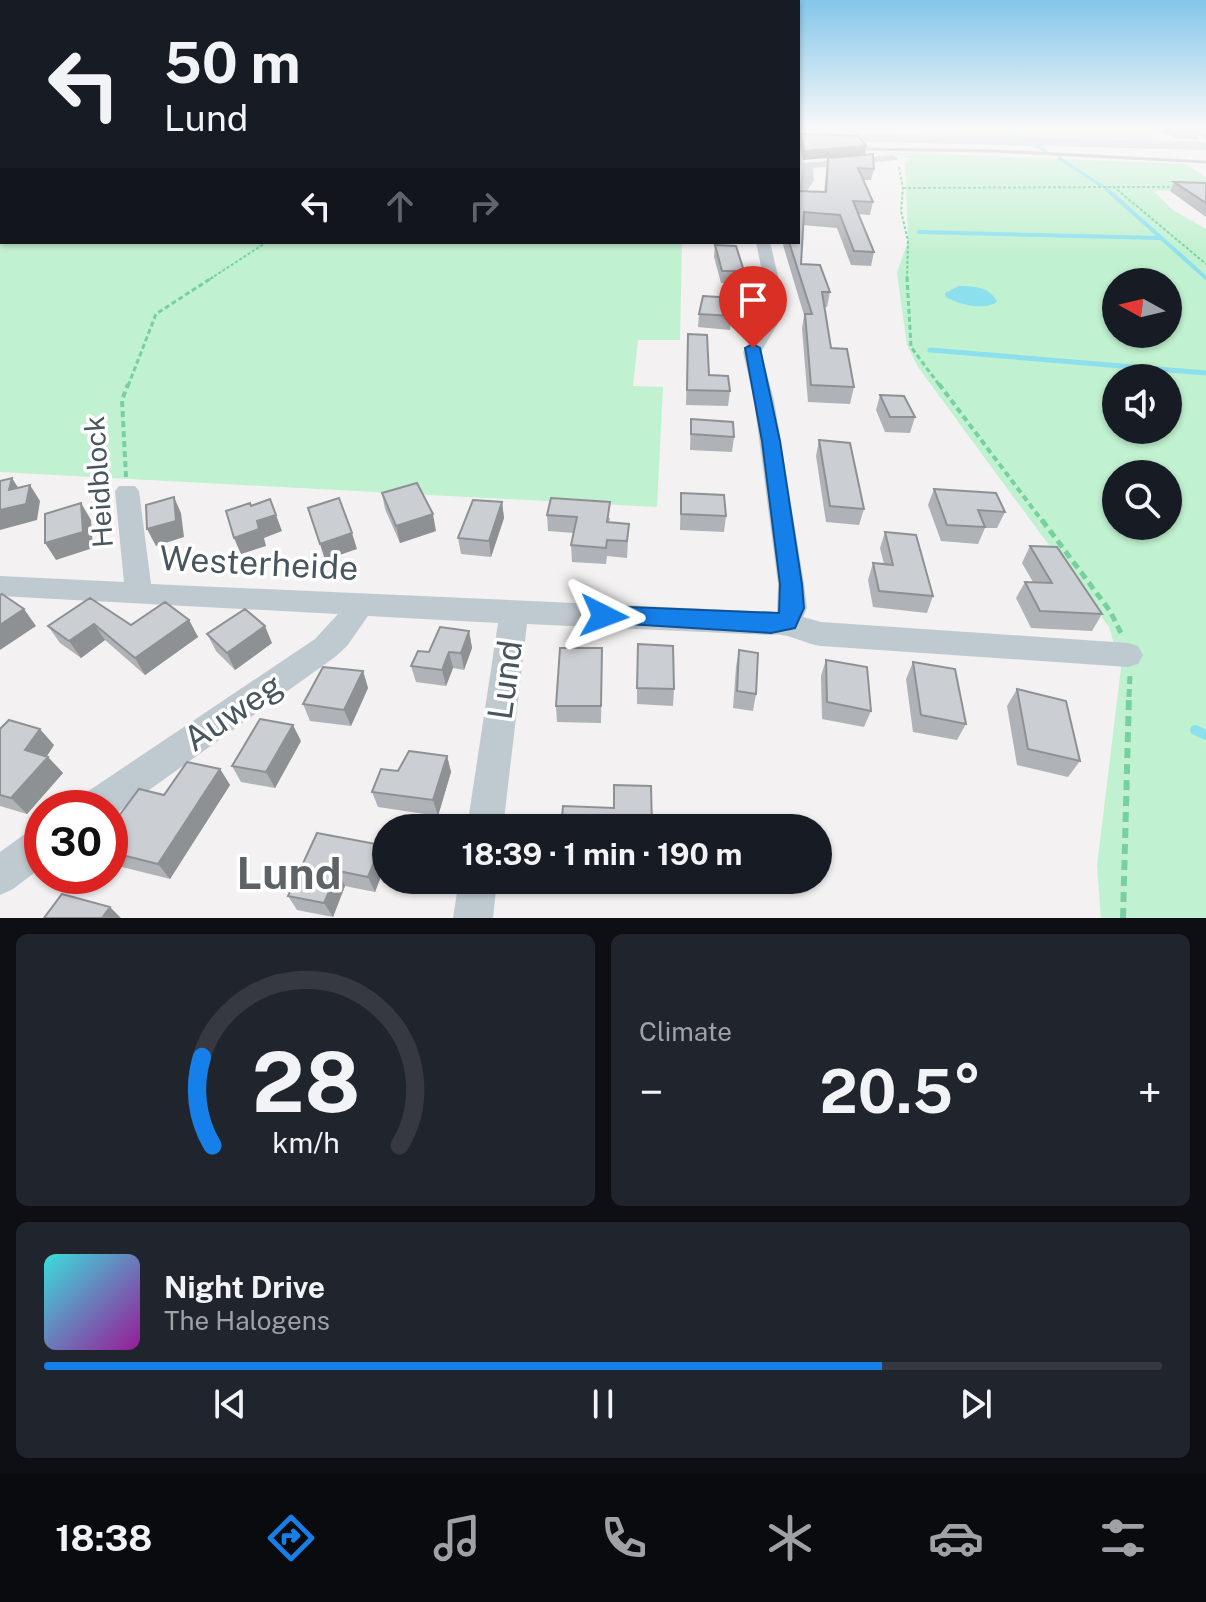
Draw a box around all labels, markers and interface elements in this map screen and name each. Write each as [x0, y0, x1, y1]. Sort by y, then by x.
text: 50 m [164, 30, 301, 96]
icon: left [32, 32, 136, 136]
text: Lund [164, 97, 248, 139]
icon: left [294, 184, 338, 228]
icon: ahead [378, 184, 422, 228]
icon: right [462, 184, 506, 228]
pin [719, 266, 787, 348]
north arrow [1102, 268, 1182, 348]
map controls [1102, 268, 1182, 540]
icon: arrive [731, 278, 775, 322]
button: sound [1102, 364, 1182, 444]
street label: Heidblock [77, 415, 119, 549]
button: search [1102, 460, 1182, 540]
street label: Westerheide [159, 538, 359, 588]
position arrow [562, 574, 646, 658]
street label: Lund [480, 638, 530, 722]
street label: Auweg [176, 665, 290, 759]
speed limit sign: 30 [24, 790, 128, 894]
text: 18:39 · 1 min · 190 m [462, 836, 742, 872]
district label: Lund [237, 847, 341, 899]
text: Climate [639, 1016, 732, 1047]
text: 28 [251, 1033, 360, 1131]
text: 20.5° [820, 1056, 981, 1127]
text: − [639, 1066, 663, 1118]
text: + [1138, 1066, 1162, 1118]
text: km/h [272, 1126, 339, 1159]
text: Night Drive [164, 1269, 325, 1305]
text: The Halogens [164, 1305, 330, 1336]
icon: previous [208, 1382, 252, 1426]
icon: pause [581, 1382, 625, 1426]
icon: next [954, 1382, 998, 1426]
icon: directions [263, 1510, 319, 1566]
icon: music [429, 1510, 485, 1566]
icon: phone [596, 1510, 652, 1566]
icon: climate [762, 1510, 818, 1566]
icon: car [928, 1510, 984, 1566]
icon: filters [1095, 1510, 1151, 1566]
text: 18:38 [55, 1517, 152, 1559]

